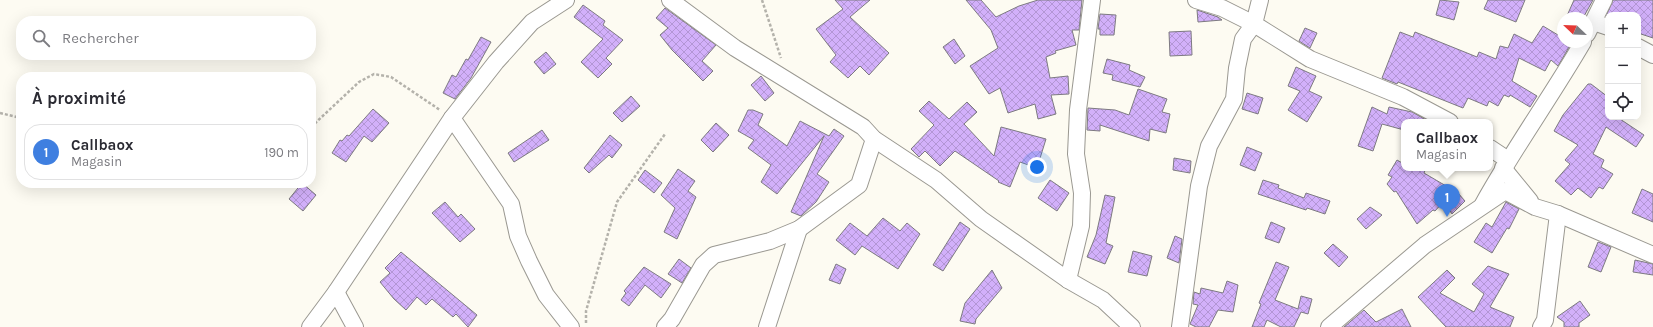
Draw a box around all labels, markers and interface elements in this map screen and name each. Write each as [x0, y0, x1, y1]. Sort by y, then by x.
north arrow [1557, 12, 1593, 48]
map controls [1605, 12, 1641, 120]
button: + [1605, 12, 1641, 48]
search box [16, 16, 316, 60]
icon: search [30, 27, 52, 49]
text: Rechercher [62, 29, 139, 47]
button: − [1605, 48, 1641, 84]
button: locate [1605, 84, 1641, 120]
text: À proximité [32, 88, 126, 108]
popup [1401, 119, 1493, 171]
text: Callbaox [1416, 129, 1478, 147]
text: Callbaox [71, 136, 133, 154]
text: 1 [44, 145, 48, 160]
text: 190 m [264, 145, 299, 160]
text: Magasin [1416, 147, 1467, 162]
text: Magasin [71, 154, 122, 169]
your location [1027, 157, 1047, 177]
pin: 1 [1434, 184, 1460, 217]

